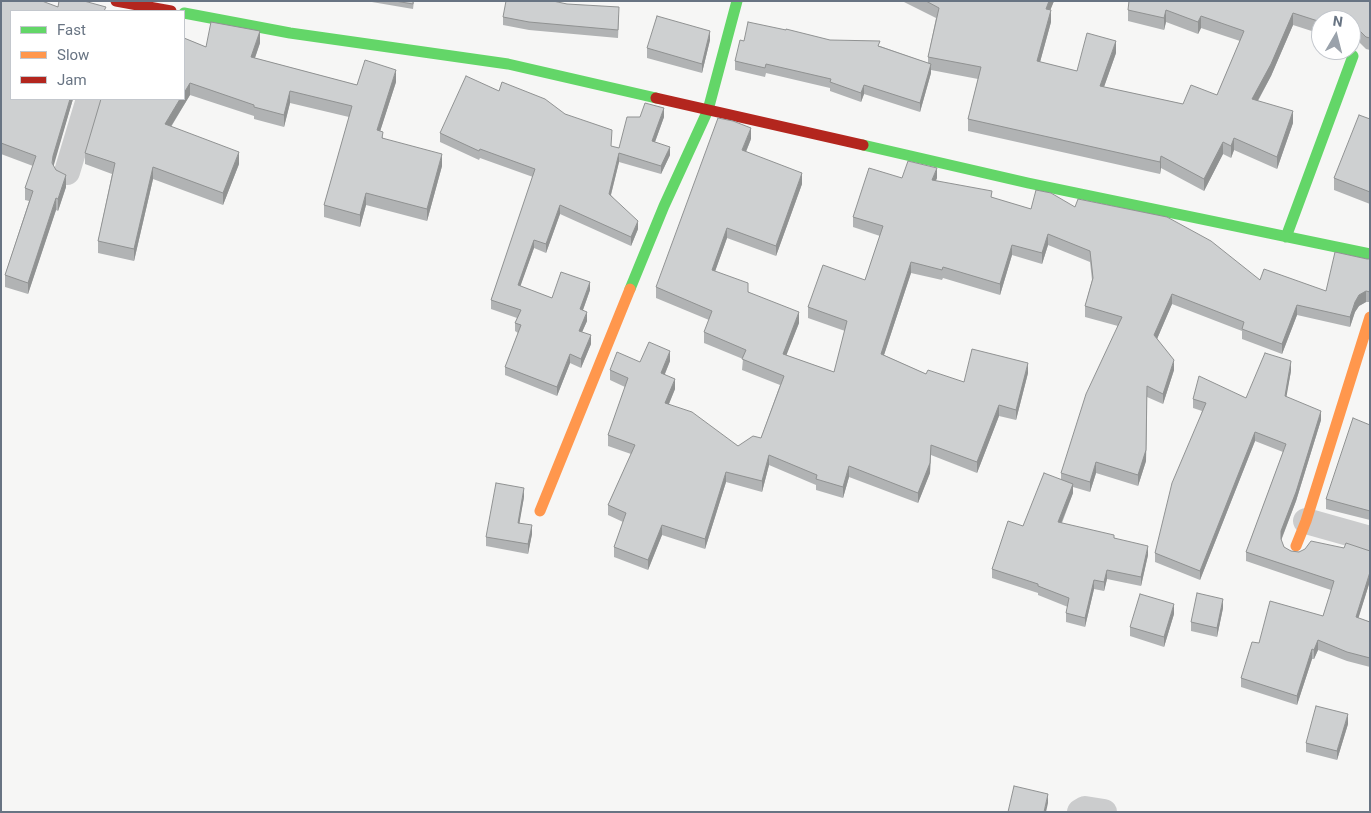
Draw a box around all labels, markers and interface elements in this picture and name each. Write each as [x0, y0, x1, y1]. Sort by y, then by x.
legend [10, 10, 185, 100]
north arrow [1311, 10, 1361, 60]
text: N [1332, 13, 1344, 30]
text: Fast [57, 21, 86, 39]
text: Slow [57, 46, 89, 64]
text: Jam [57, 71, 87, 89]

